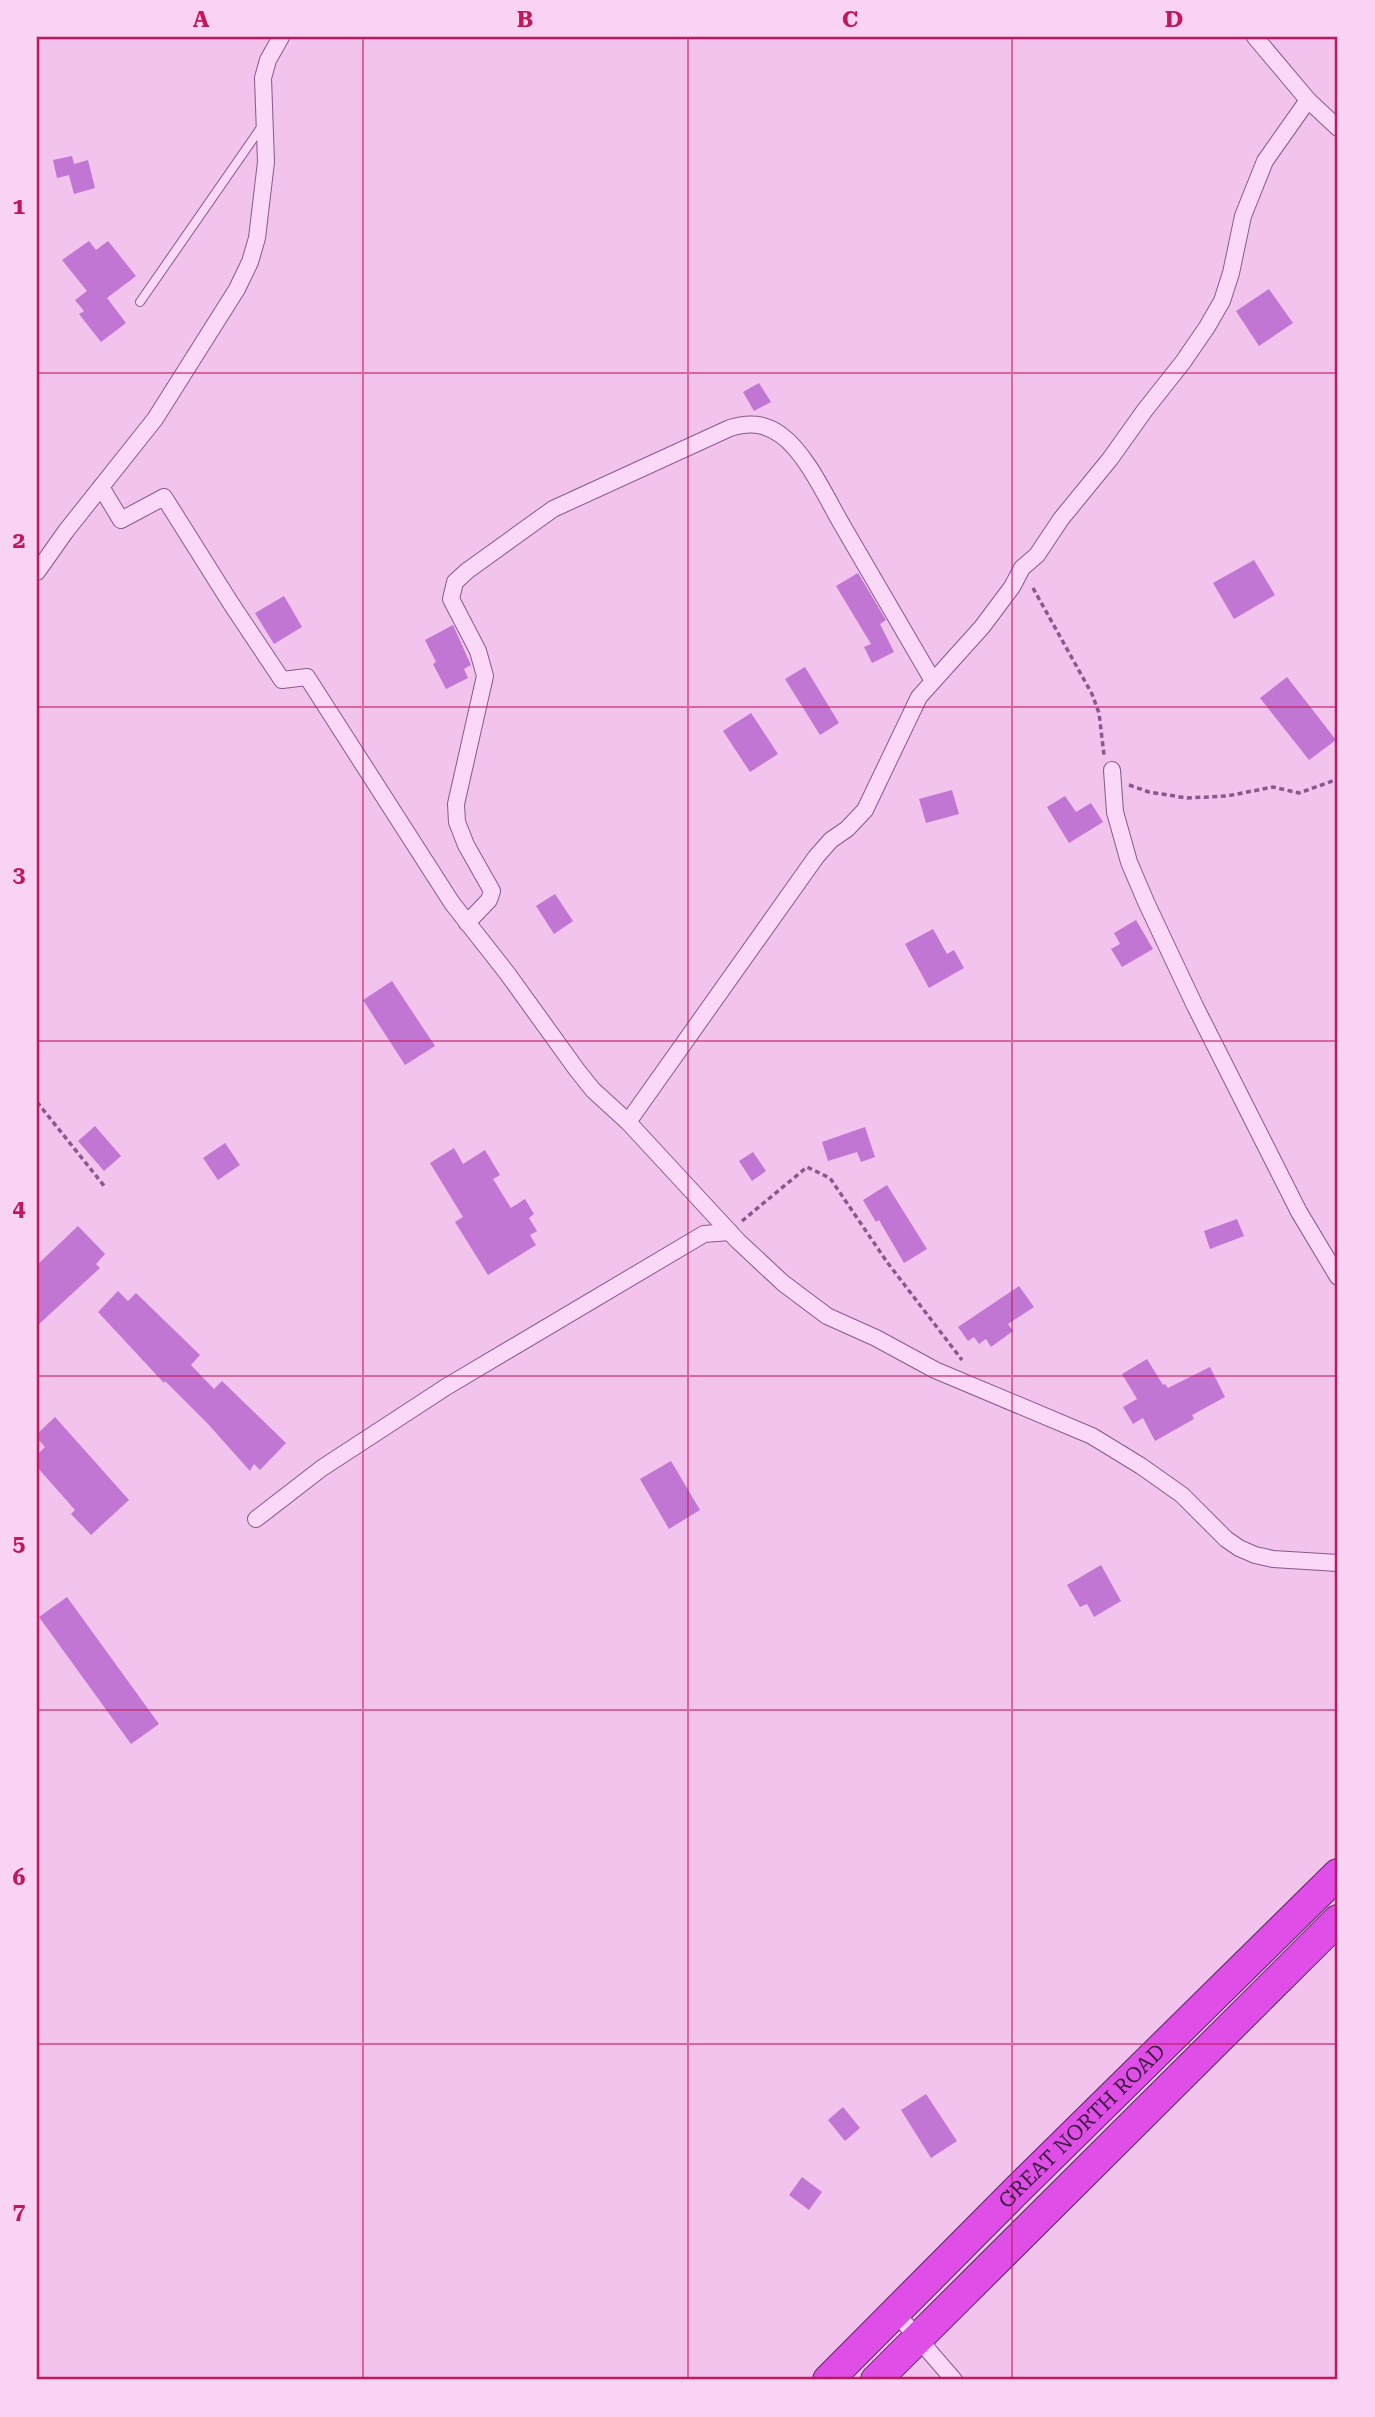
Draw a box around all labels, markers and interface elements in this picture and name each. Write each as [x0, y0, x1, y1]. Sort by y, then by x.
text: A [193, 6, 210, 33]
text: B [517, 6, 533, 33]
text: C [842, 6, 858, 33]
text: D [1165, 6, 1183, 33]
text: 1 [13, 193, 26, 220]
text: 2 [13, 527, 25, 554]
text: 3 [13, 861, 26, 888]
text: 4 [13, 1195, 26, 1222]
text: 5 [13, 1530, 26, 1557]
text: 6 [13, 1864, 26, 1891]
street label: GREAT NORTH ROAD [994, 2039, 1170, 2213]
text: 7 [13, 2198, 26, 2225]

